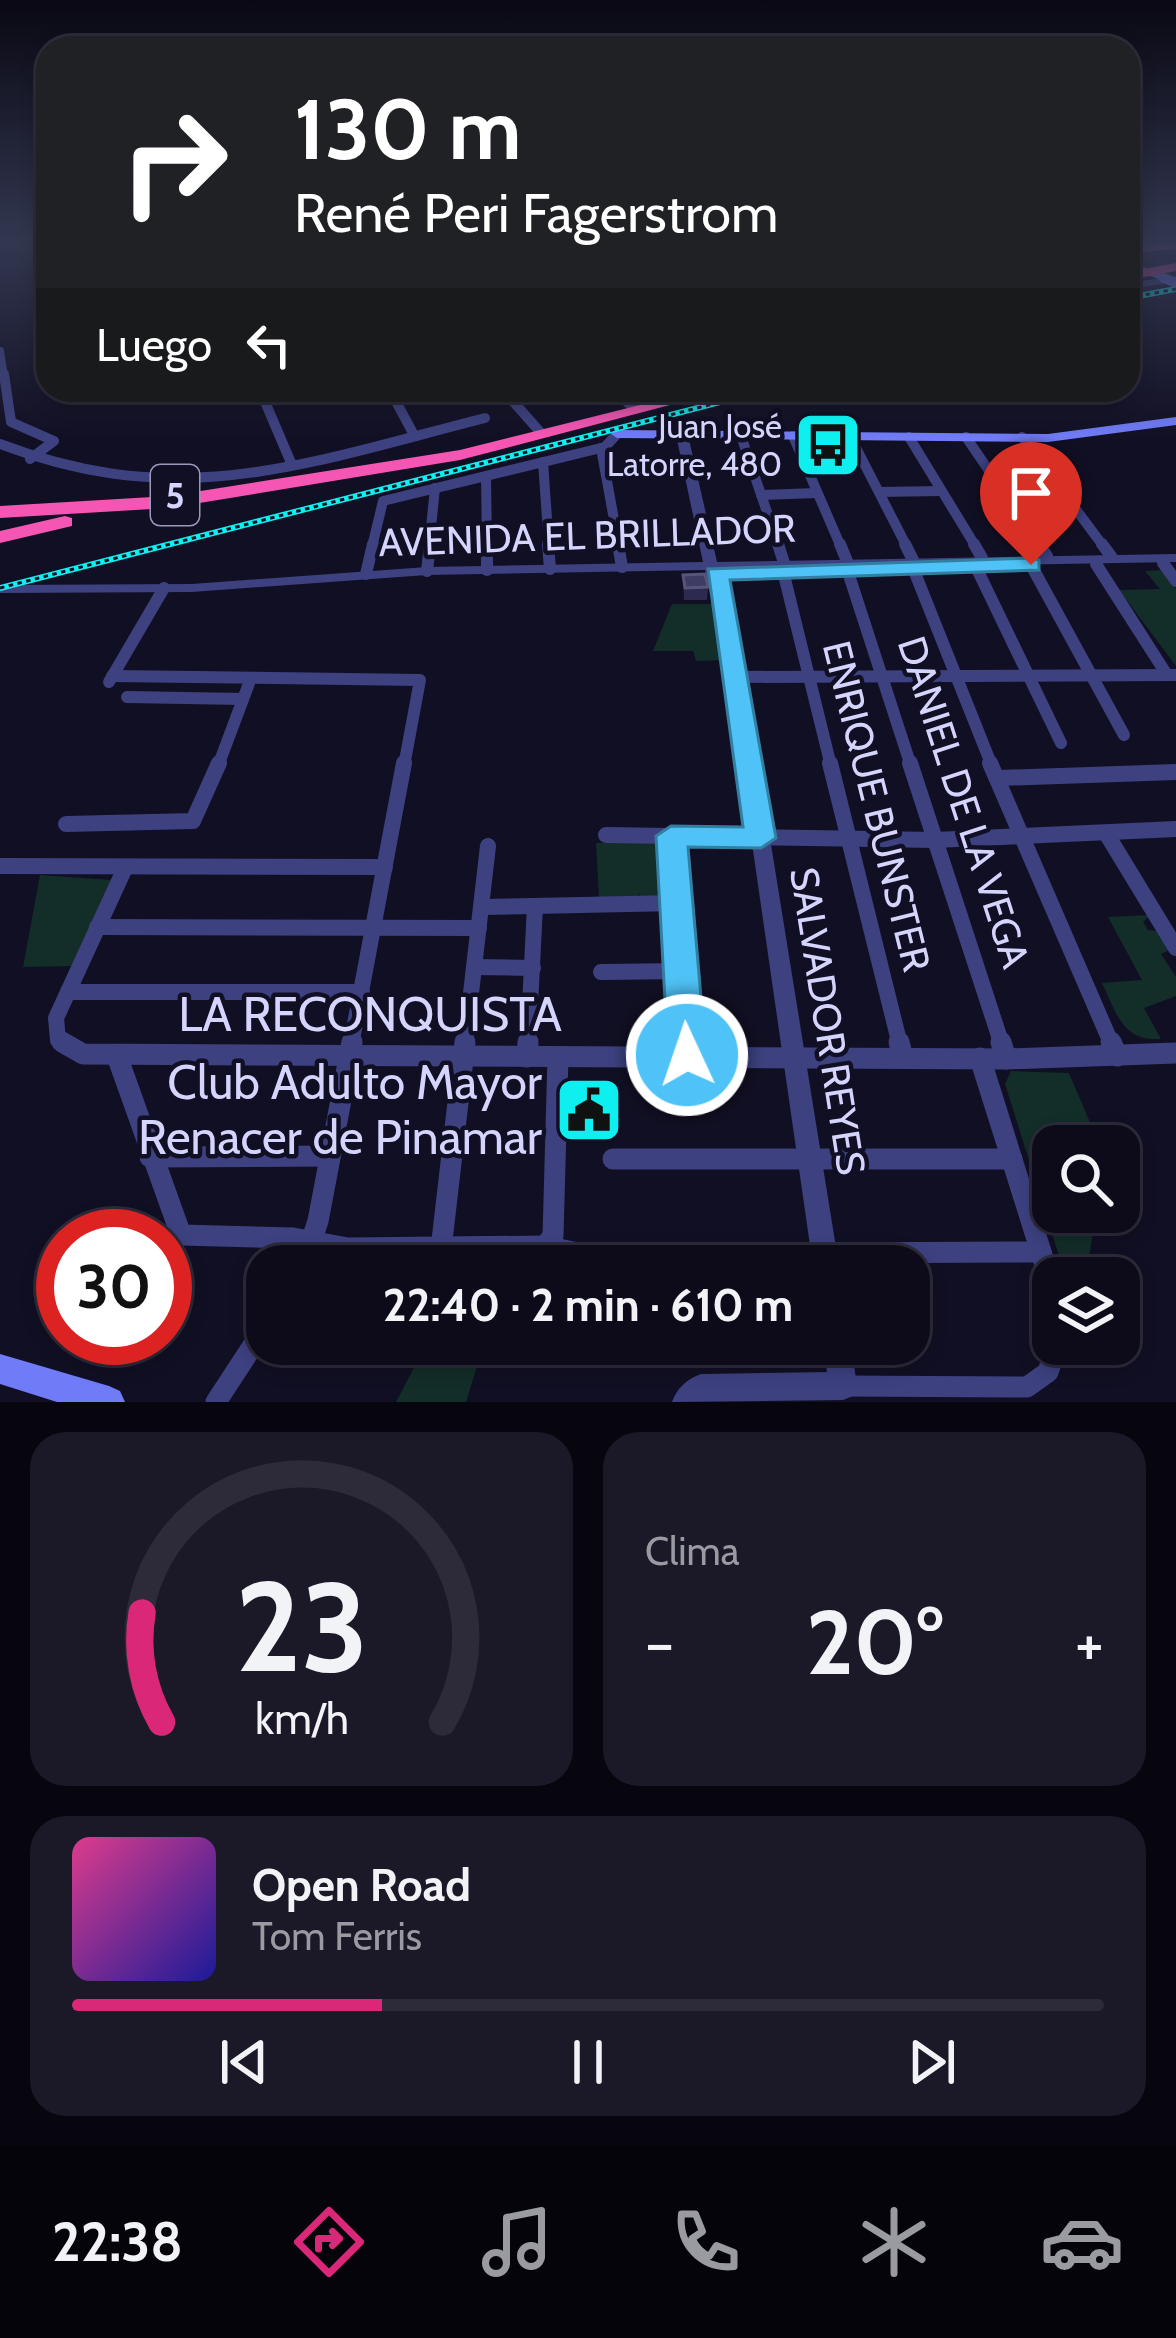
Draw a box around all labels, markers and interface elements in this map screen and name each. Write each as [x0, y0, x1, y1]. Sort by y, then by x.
text: 130 m [294, 78, 521, 180]
icon: right [96, 84, 252, 240]
text: René Peri Fagerstrom [294, 180, 778, 246]
icon: left [236, 312, 302, 378]
text: Luego [96, 318, 212, 372]
place label: Juan José Latorre, 480 [607, 406, 782, 484]
bus stop icon: Juan José Latorre, 480 [793, 410, 863, 480]
pin [980, 442, 1082, 565]
icon: arrive [998, 460, 1064, 526]
road number: 5 [151, 465, 199, 525]
street label: AVENIDA EL BRILLADOR [378, 504, 796, 566]
street label: DANIEL DE LA VEGA [888, 630, 1040, 974]
street label: ENRIQUE BUNSTER [813, 636, 941, 976]
street label: SALVADOR REYES [780, 864, 876, 1178]
street label: LA RECONQUISTA [178, 985, 562, 1043]
position arrow [624, 992, 750, 1118]
place label: Club Adulto Mayor Renacer de Pinamar [138, 1053, 543, 1166]
public building icon: Club Adulto Mayor Renacer de Pinamar [554, 1075, 624, 1145]
map controls [1032, 1125, 1140, 1365]
button: search [1032, 1125, 1140, 1233]
speed limit sign: 30 [36, 1209, 192, 1365]
button: layers [1032, 1257, 1140, 1365]
text: 22:40 · 2 min · 610 m [383, 1278, 793, 1332]
text: Clima [645, 1527, 739, 1575]
text: 23 [235, 1551, 368, 1702]
text: 20° [806, 1587, 943, 1697]
text: − [645, 1602, 674, 1683]
text: + [1075, 1602, 1104, 1683]
text: km/h [255, 1693, 348, 1745]
text: Open Road [252, 1858, 471, 1912]
text: Tom Ferris [252, 1912, 422, 1960]
icon: previous [211, 2029, 277, 2095]
icon: pause [555, 2029, 621, 2095]
icon: next [899, 2029, 965, 2095]
icon: directions [287, 2200, 371, 2284]
icon: music [475, 2200, 559, 2284]
icon: phone [664, 2200, 748, 2284]
icon: climate [852, 2200, 936, 2284]
icon: car [1040, 2200, 1124, 2284]
text: 22:38 [52, 2209, 183, 2275]

